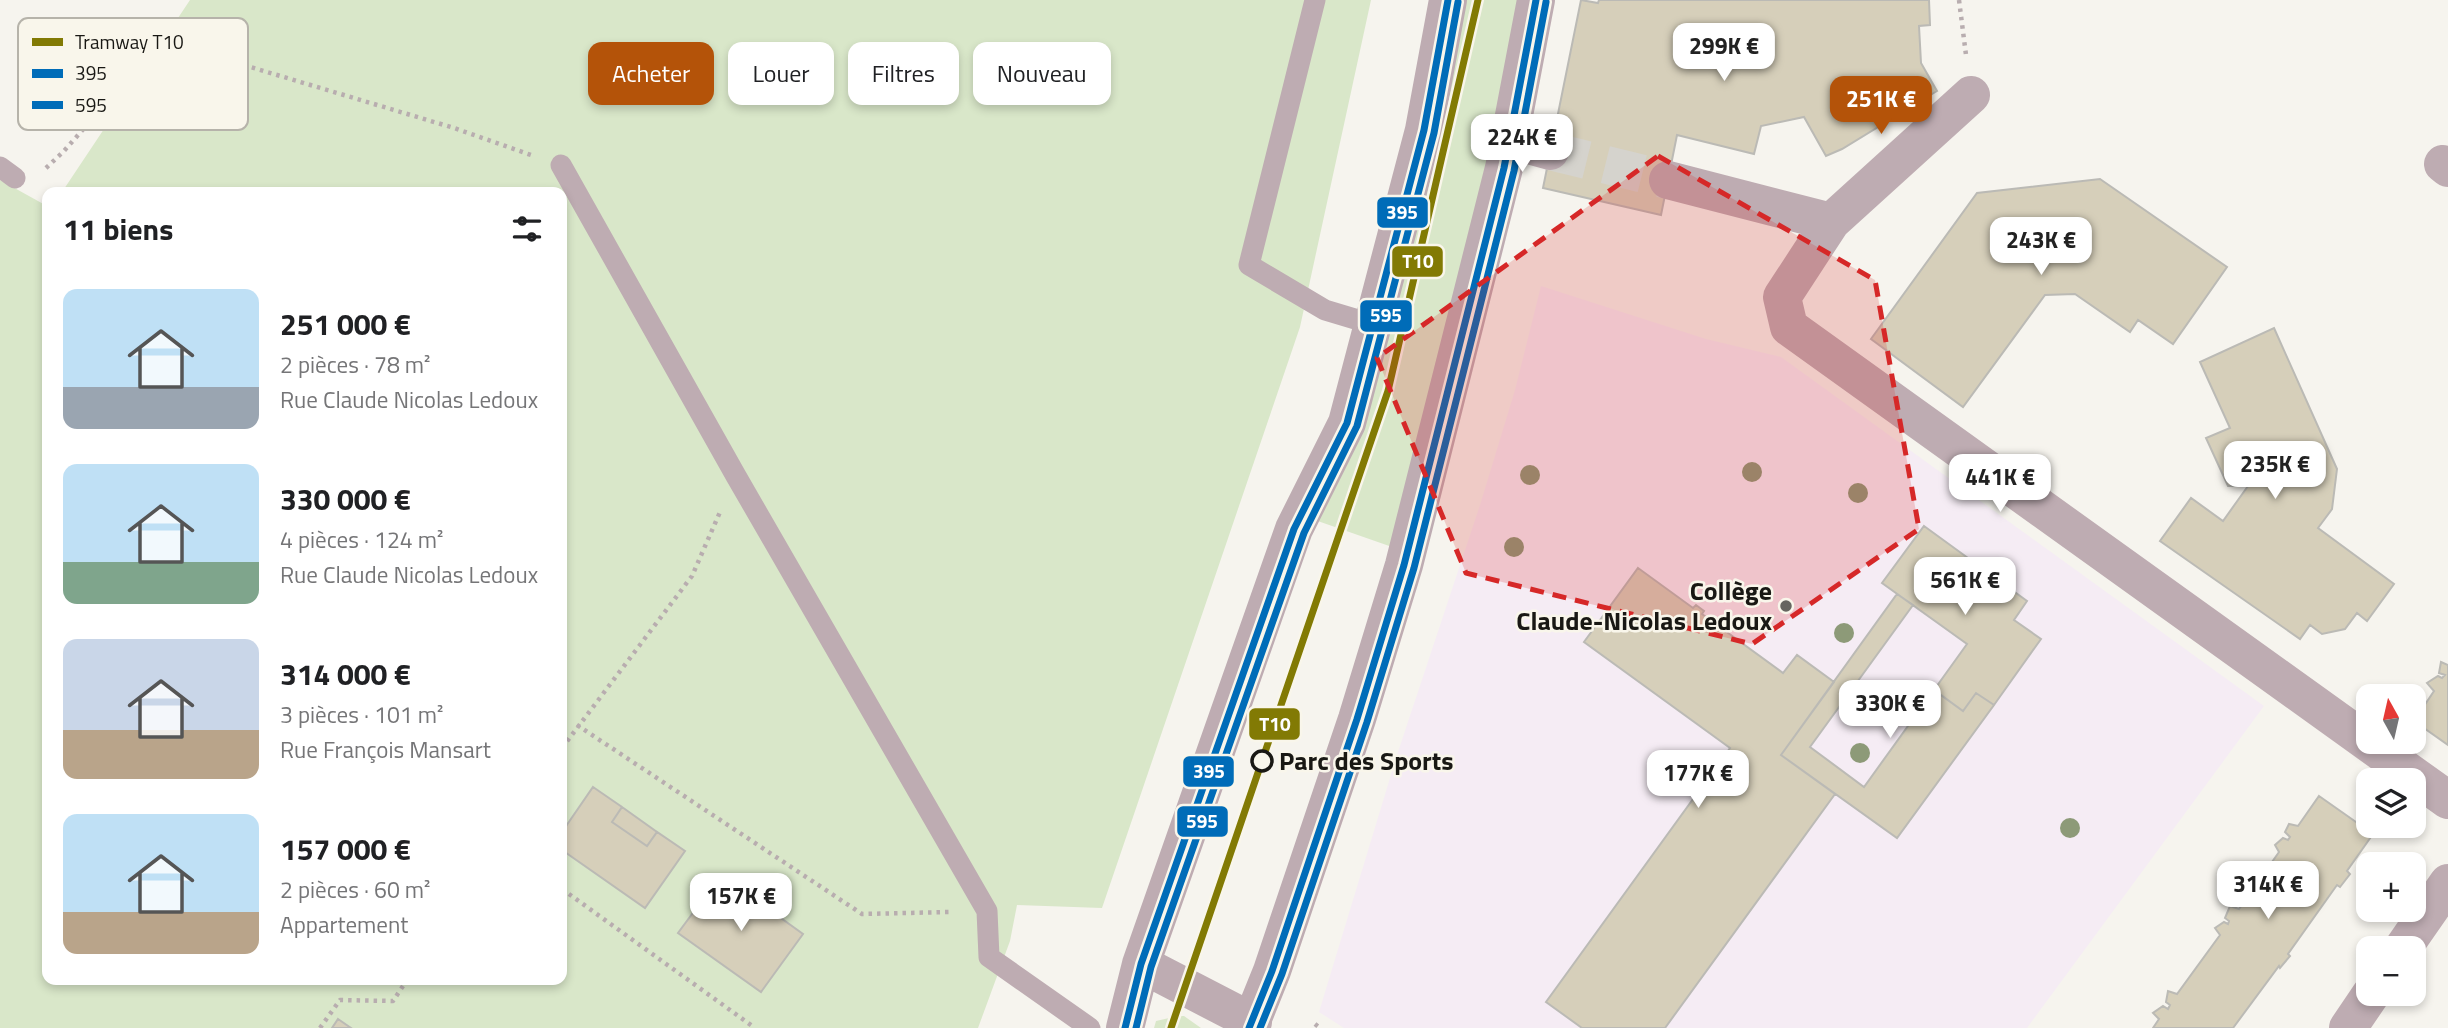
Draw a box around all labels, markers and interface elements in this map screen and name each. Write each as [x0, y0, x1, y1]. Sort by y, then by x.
legend [18, 18, 248, 130]
pin: 299K € [1667, 24, 1781, 83]
text: Tramway T10 [75, 27, 184, 56]
text: 299K € [1689, 28, 1759, 63]
chip: Acheter [588, 42, 714, 105]
chip: Louer [728, 42, 834, 105]
chip: Filtres [848, 42, 959, 105]
chip: Nouveau [973, 42, 1111, 105]
text: 395 [75, 58, 107, 87]
pin: 251K € [1824, 76, 1938, 136]
text: 251K € [1846, 81, 1916, 116]
text: 595 [75, 90, 107, 119]
pin: 224K € [1465, 114, 1579, 174]
text: 224K € [1487, 119, 1557, 154]
line badge: 395 [1376, 196, 1429, 229]
text: 395 [1386, 197, 1418, 226]
text: 11 biens [63, 206, 173, 252]
icon: filters [508, 210, 546, 248]
pin: 243K € [1984, 218, 2098, 277]
text: 243K € [2006, 222, 2076, 257]
line badge: T10 [1391, 245, 1444, 278]
text: T10 [1402, 246, 1434, 275]
line badge: 595 [1359, 299, 1413, 333]
text: 595 [1370, 300, 1402, 329]
text: 251 000 € [280, 301, 411, 347]
icon: home [119, 317, 203, 401]
text: 2 pièces · 78 m² [280, 347, 431, 382]
text: Rue Claude Nicolas Ledoux [280, 382, 538, 417]
pin: 235K € [2218, 442, 2332, 501]
text: 235K € [2240, 446, 2310, 481]
pin: 441K € [1943, 454, 2057, 514]
text: 441K € [1965, 459, 2035, 494]
text: 330 000 € [280, 476, 411, 522]
icon: home [119, 492, 203, 576]
text: 4 pièces · 124 m² [280, 522, 443, 557]
text: Rue Claude Nicolas Ledoux [280, 557, 538, 592]
pin: 561K € [1908, 558, 2022, 617]
text: 561K € [1930, 562, 2000, 597]
place label: Collège Claude-Nicolas Ledoux [1516, 571, 1772, 640]
marker: Collège Claude-Nicolas Ledoux [1778, 598, 1794, 614]
text: 314 000 € [280, 651, 411, 697]
icon: home [119, 667, 203, 751]
pin: 330K € [1833, 680, 1947, 740]
north arrow [2356, 684, 2426, 754]
map controls [2356, 684, 2426, 1006]
text: 330K € [1855, 685, 1925, 720]
text: 3 pièces · 101 m² [280, 697, 443, 732]
line badge: T10 [1248, 707, 1301, 741]
text: T10 [1259, 709, 1291, 738]
text: Rue François Mansart [280, 732, 491, 767]
place label: Parc des Sports [1279, 741, 1454, 780]
marker: Parc des Sports [1251, 750, 1273, 772]
pin: 177K € [1641, 750, 1755, 810]
line badge: 395 [1182, 755, 1235, 788]
text: 177K € [1663, 755, 1733, 790]
text: 395 [1193, 756, 1225, 785]
button: layers [2356, 768, 2426, 838]
line badge: 595 [1176, 805, 1229, 838]
text: 595 [1186, 806, 1218, 835]
text: 157 000 € [280, 826, 411, 872]
icon: home [119, 842, 203, 926]
button: + [2356, 852, 2426, 922]
pin: 314K € [2211, 862, 2325, 921]
text: 314K € [2233, 866, 2303, 901]
text: 2 pièces · 60 m² [280, 872, 431, 907]
pin: 157K € [684, 874, 798, 933]
text: 157K € [706, 878, 776, 913]
text: Appartement [280, 907, 408, 942]
button: − [2356, 936, 2426, 1006]

